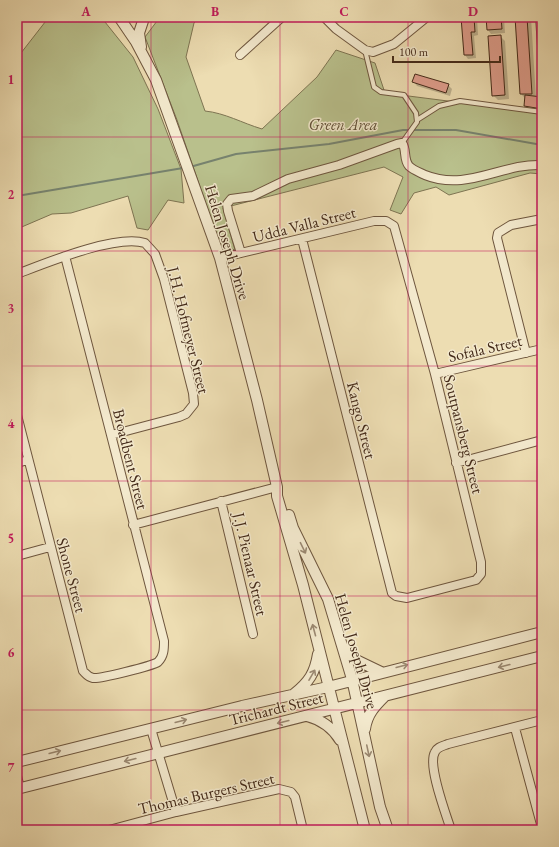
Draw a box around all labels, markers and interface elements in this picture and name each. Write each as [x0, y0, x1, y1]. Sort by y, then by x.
text: A [80, 3, 91, 20]
text: B [211, 3, 219, 20]
text: C [339, 3, 349, 20]
text: D [468, 3, 478, 20]
scale bar [393, 38, 500, 64]
text: 100 m [399, 44, 429, 60]
text: 1 [8, 71, 15, 88]
park label: Green Area [308, 114, 378, 135]
street label: Helen Joseph Drive [200, 182, 255, 302]
text: 2 [8, 186, 15, 203]
street label: Udda Valla Street [250, 202, 358, 247]
street label: J.H. Hofmeyer Street [162, 262, 214, 396]
text: 3 [8, 300, 15, 317]
street label: Sofala Street [446, 330, 524, 367]
street label: Soutpansberg Street [439, 372, 488, 496]
street label: Kango Street [342, 379, 381, 461]
street label: Broadbent Street [108, 407, 153, 512]
text: 4 [8, 415, 15, 432]
street label: J.J. Pienaar Street [228, 508, 273, 618]
text: 5 [8, 530, 14, 547]
street label: Shone Street [51, 535, 92, 615]
one-way arrow [300, 542, 307, 554]
street label: Helen Joseph Drive [330, 591, 383, 711]
one-way arrow [310, 624, 317, 637]
text: 6 [8, 644, 15, 661]
one-way arrow [396, 662, 409, 670]
one-way arrow [498, 663, 511, 670]
one-way arrow [308, 669, 316, 681]
street label: Trichardt Street [227, 687, 325, 730]
one-way arrow [174, 717, 187, 724]
one-way arrow [277, 718, 290, 726]
one-way arrow [365, 745, 373, 758]
one-way arrow [48, 748, 61, 756]
one-way arrow [124, 757, 137, 765]
text: 7 [8, 759, 15, 776]
street label: Thomas Burgers Street [136, 768, 276, 819]

